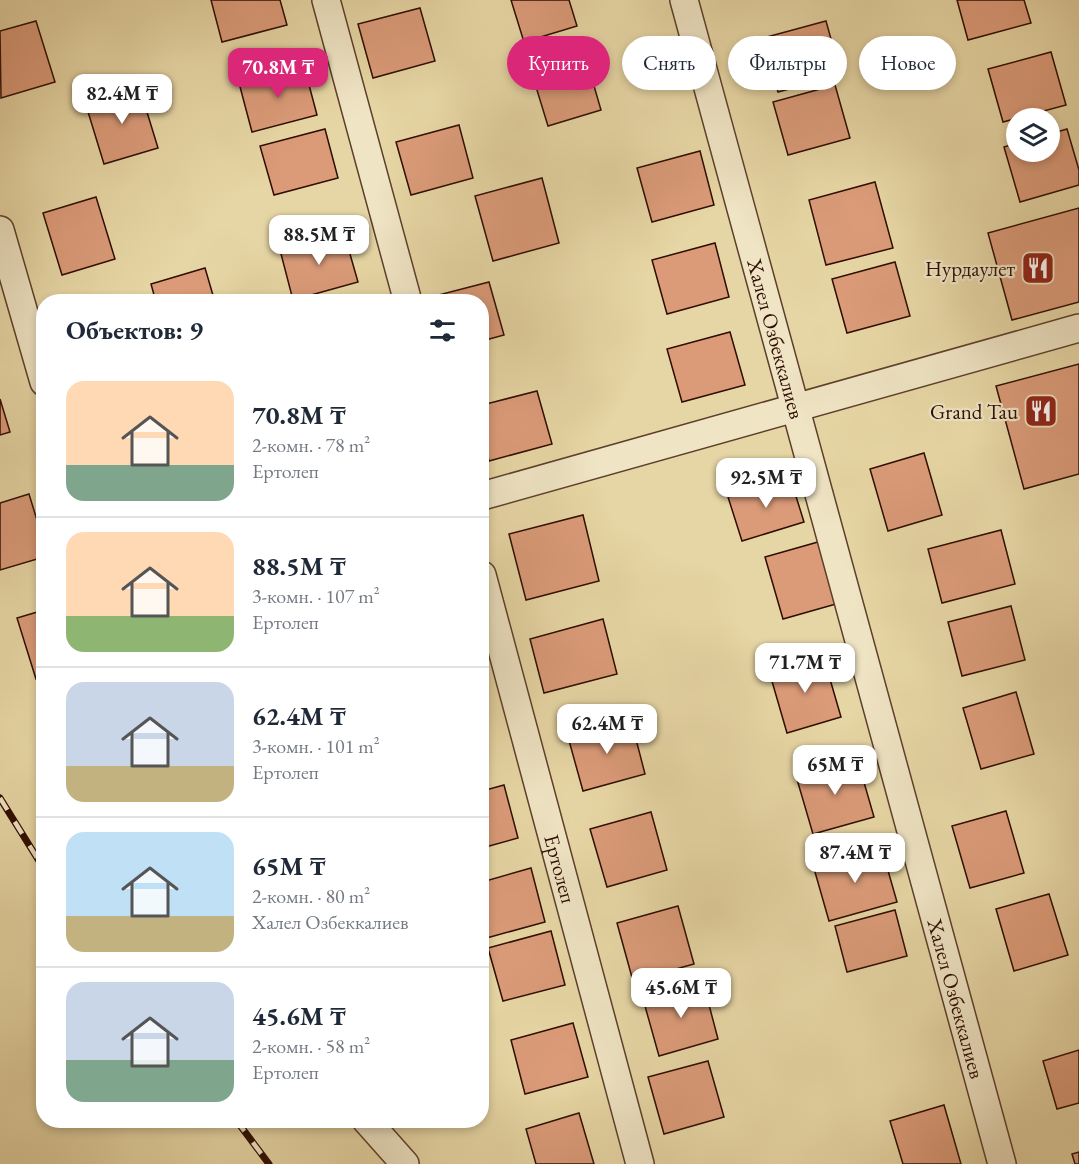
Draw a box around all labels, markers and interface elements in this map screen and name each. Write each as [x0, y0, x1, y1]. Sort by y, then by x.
chip: Купить [507, 36, 610, 90]
chip: Снять [622, 36, 716, 90]
chip: Фильтры [728, 36, 847, 90]
chip: Новое [859, 36, 956, 90]
pin: 70.8M ₸ [223, 48, 333, 99]
text: 70.8M ₸ [242, 54, 314, 80]
pin: 82.4M ₸ [67, 74, 177, 125]
text: 82.4M ₸ [86, 80, 158, 106]
map controls [1006, 108, 1060, 162]
button: layers [1006, 108, 1060, 162]
pin: 88.5M ₸ [264, 215, 374, 266]
text: 88.5M ₸ [283, 221, 355, 247]
restaurant icon: Нурдаулет [1020, 250, 1056, 286]
street label: Халел Озбеккалиев [742, 255, 811, 422]
place label: Нурдаулет [925, 255, 1015, 282]
text: Объектов: 9 [66, 313, 203, 347]
icon: filters [426, 314, 459, 347]
restaurant icon: Grand Tau [1023, 393, 1059, 429]
text: 70.8M ₸ [252, 398, 346, 432]
place label: Grand Tau [930, 398, 1018, 425]
icon: home [114, 405, 186, 477]
text: 2-комн. · 78 m² [252, 432, 370, 458]
text: Ертолеп [252, 458, 319, 484]
pin: 92.5M ₸ [711, 458, 821, 509]
text: 92.5M ₸ [730, 464, 802, 490]
text: 88.5M ₸ [252, 549, 346, 583]
icon: home [114, 556, 186, 628]
text: 3-комн. · 107 m² [252, 583, 380, 609]
text: Ертолеп [252, 609, 319, 635]
pin: 71.7M ₸ [750, 643, 860, 694]
text: 71.7M ₸ [769, 649, 841, 675]
text: 62.4M ₸ [252, 699, 346, 733]
pin: 62.4M ₸ [552, 704, 662, 755]
icon: home [114, 706, 186, 778]
text: 62.4M ₸ [571, 710, 643, 736]
text: 3-комн. · 101 m² [252, 733, 380, 759]
pin: 65M ₸ [793, 745, 877, 796]
text: 65M ₸ [807, 751, 863, 777]
text: Ертолеп [252, 759, 319, 785]
street label: Ертолеп [539, 831, 583, 906]
pin: 87.4M ₸ [800, 833, 910, 884]
text: 87.4M ₸ [819, 839, 891, 865]
text: 65M ₸ [252, 849, 325, 883]
icon: home [114, 856, 186, 928]
text: 2-комн. · 80 m² [252, 883, 370, 909]
text: Халел Озбеккалиев [252, 909, 409, 935]
street label: Халел Озбеккалиев [922, 915, 991, 1081]
pin: 45.6M ₸ [626, 968, 736, 1019]
text: 45.6M ₸ [645, 974, 717, 1000]
text: 45.6M ₸ [252, 999, 346, 1033]
icon: home [114, 1006, 186, 1078]
text: 2-комн. · 58 m² [252, 1033, 370, 1059]
text: Ертолеп [252, 1059, 319, 1085]

